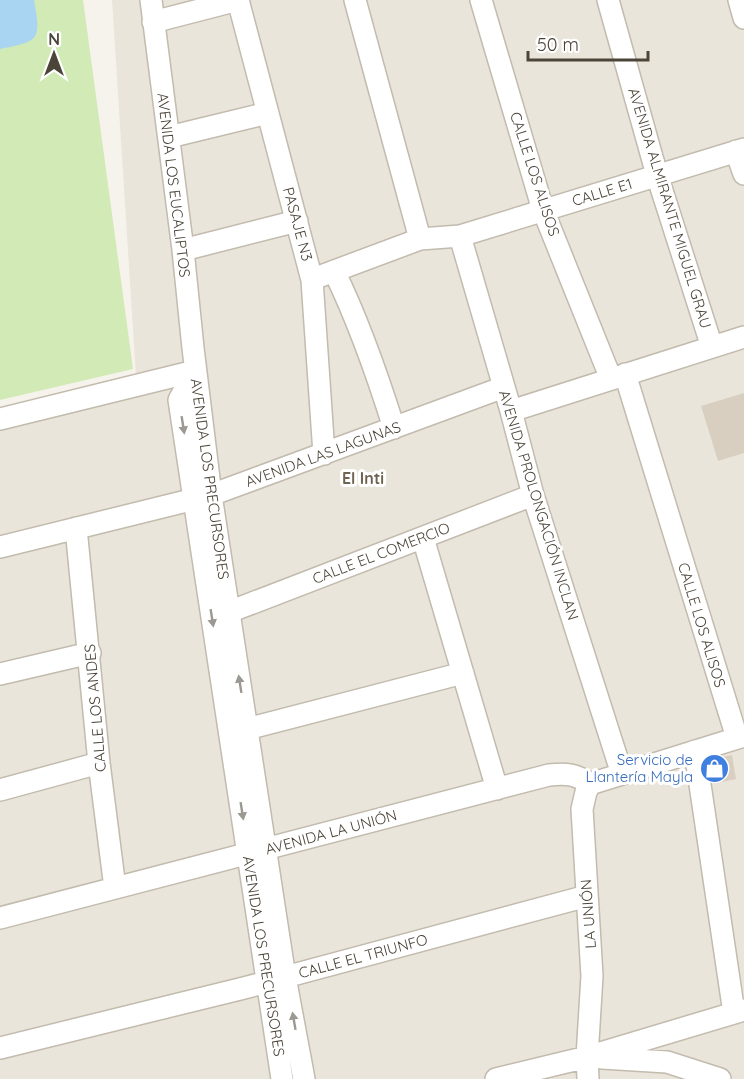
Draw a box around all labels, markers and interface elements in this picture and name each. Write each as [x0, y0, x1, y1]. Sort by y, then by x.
north arrow [24, 24, 84, 84]
scale bar [528, 24, 648, 62]
text: N [48, 29, 60, 49]
text: 50 m [537, 33, 579, 56]
street label: AVENIDA ALMIRANTE MIGUEL GRAU [624, 85, 716, 331]
street label: AVENIDA LOS EUCALIPTOS [153, 92, 195, 278]
street label: CALLE LOS ALISOS [506, 109, 564, 239]
street label: CALLE E1 [570, 174, 634, 210]
street label: PASAJE N3 [279, 185, 317, 263]
street label: AVENIDA LOS PRECURSORES [186, 377, 234, 581]
street label: AVENIDA PROLONGACIÓN INCLAN [495, 388, 583, 622]
one-way arrow [179, 416, 188, 435]
street label: AVENIDA LAS LAGUNAS [243, 417, 403, 491]
district label: El Inti [342, 468, 384, 488]
street label: CALLE EL COMERCIO [310, 518, 452, 588]
street label: CALLE LOS ALISOS [674, 560, 730, 690]
one-way arrow [208, 609, 217, 628]
street label: CALLE LOS ANDES [80, 643, 110, 773]
one-way arrow [236, 674, 245, 693]
place label: Servicio de Llantería Mayla [586, 750, 693, 786]
shop icon: Servicio de Llantería Mayla [698, 752, 730, 784]
one-way arrow [237, 801, 246, 820]
street label: AVENIDA LA UNIÓN [263, 805, 399, 859]
street label: AVENIDA LOS PRECURSORES [239, 854, 289, 1058]
street label: LA UNIÓN [576, 879, 600, 949]
street label: CALLE EL TRIUNFO [296, 930, 430, 982]
one-way arrow [289, 1012, 298, 1031]

